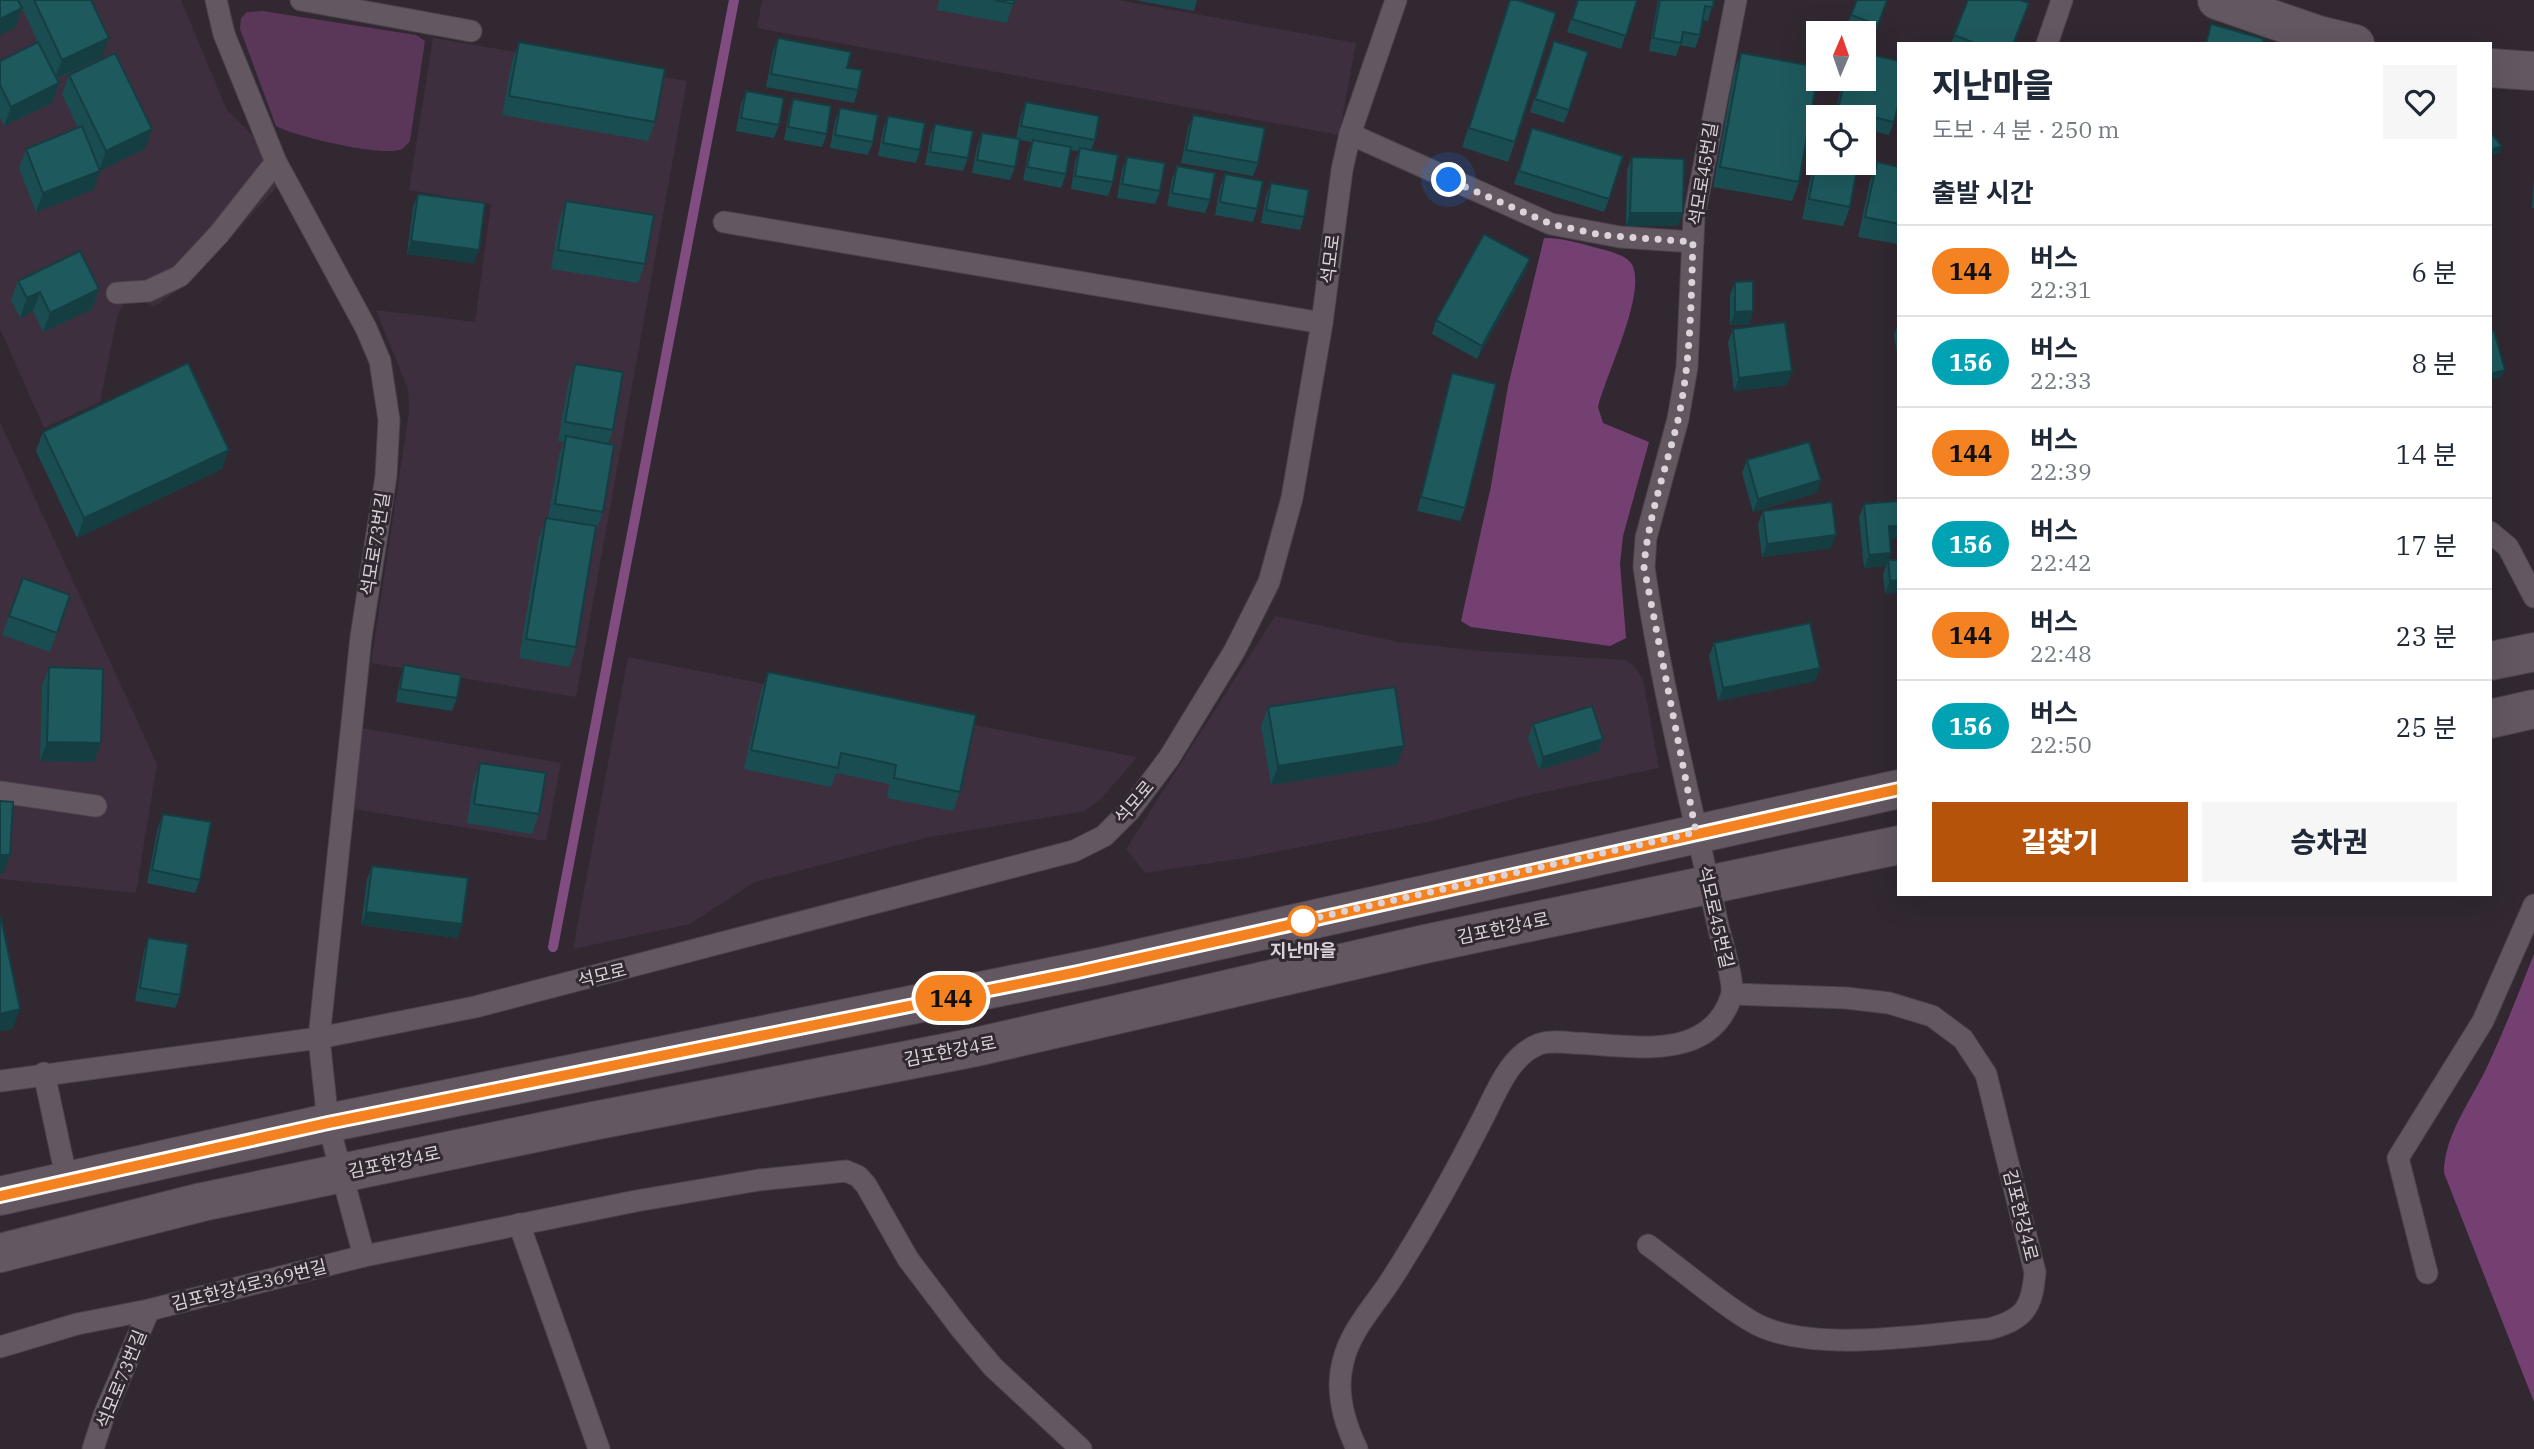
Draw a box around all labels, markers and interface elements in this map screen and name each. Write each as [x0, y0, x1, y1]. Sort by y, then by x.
north arrow [1806, 21, 1876, 91]
map controls [1806, 21, 1876, 175]
text: 지난마을 [1932, 63, 2053, 106]
button: heart [2383, 65, 2457, 139]
button: locate [1806, 105, 1876, 175]
text: 도보 · 4 분 · 250 m [1932, 114, 2120, 144]
street label: 석모로45번길 [1683, 121, 1723, 227]
your location [1431, 162, 1466, 197]
text: 출발 시간 [1932, 175, 2034, 209]
street label: 석모로 [1316, 233, 1344, 285]
text: 버스 [2030, 240, 2078, 274]
text: 144 [1949, 255, 1992, 287]
text: 6 분 [2411, 255, 2457, 289]
text: 22:31 [2030, 274, 2092, 304]
text: 버스 [2030, 331, 2078, 365]
text: 156 [1949, 346, 1992, 378]
text: 8 분 [2411, 346, 2457, 380]
text: 22:33 [2030, 365, 2092, 395]
text: 버스 [2030, 422, 2078, 456]
text: 144 [1949, 437, 1992, 469]
text: 14 분 [2396, 437, 2457, 471]
text: 22:39 [2030, 456, 2092, 486]
street label: 석모로73번길 [355, 491, 395, 597]
text: 버스 [2030, 513, 2078, 547]
text: 156 [1949, 528, 1992, 560]
text: 17 분 [2396, 528, 2457, 562]
text: 22:42 [2030, 547, 2092, 577]
text: 버스 [2030, 604, 2078, 638]
text: 144 [1949, 619, 1992, 651]
text: 23 분 [2396, 619, 2457, 653]
text: 22:48 [2030, 638, 2092, 668]
text: 버스 [2030, 695, 2078, 729]
text: 156 [1949, 710, 1992, 742]
text: 25 분 [2396, 710, 2457, 744]
text: 22:50 [2030, 729, 2092, 759]
street label: 석모로 [1109, 776, 1159, 828]
button: 길찾기 [1932, 802, 2188, 882]
button: 승차권 [2202, 802, 2457, 882]
street label: 석모로45번길 [1693, 864, 1739, 970]
marker: 지난마을 [1288, 906, 1318, 936]
street label: 김포한강4로 [1455, 907, 1551, 949]
place label: 지난마을 [1270, 939, 1336, 962]
street label: 석모로 [575, 958, 629, 992]
line badge: 144 [911, 975, 991, 1021]
text: 144 [929, 982, 973, 1014]
street label: 김포한강4로 [902, 1031, 998, 1071]
street label: 김포한강4로 [346, 1141, 442, 1183]
street label: 김포한강4로 [1999, 1167, 2043, 1263]
street label: 김포한강4로369번길 [169, 1255, 329, 1315]
street label: 석모로73번길 [91, 1326, 151, 1432]

